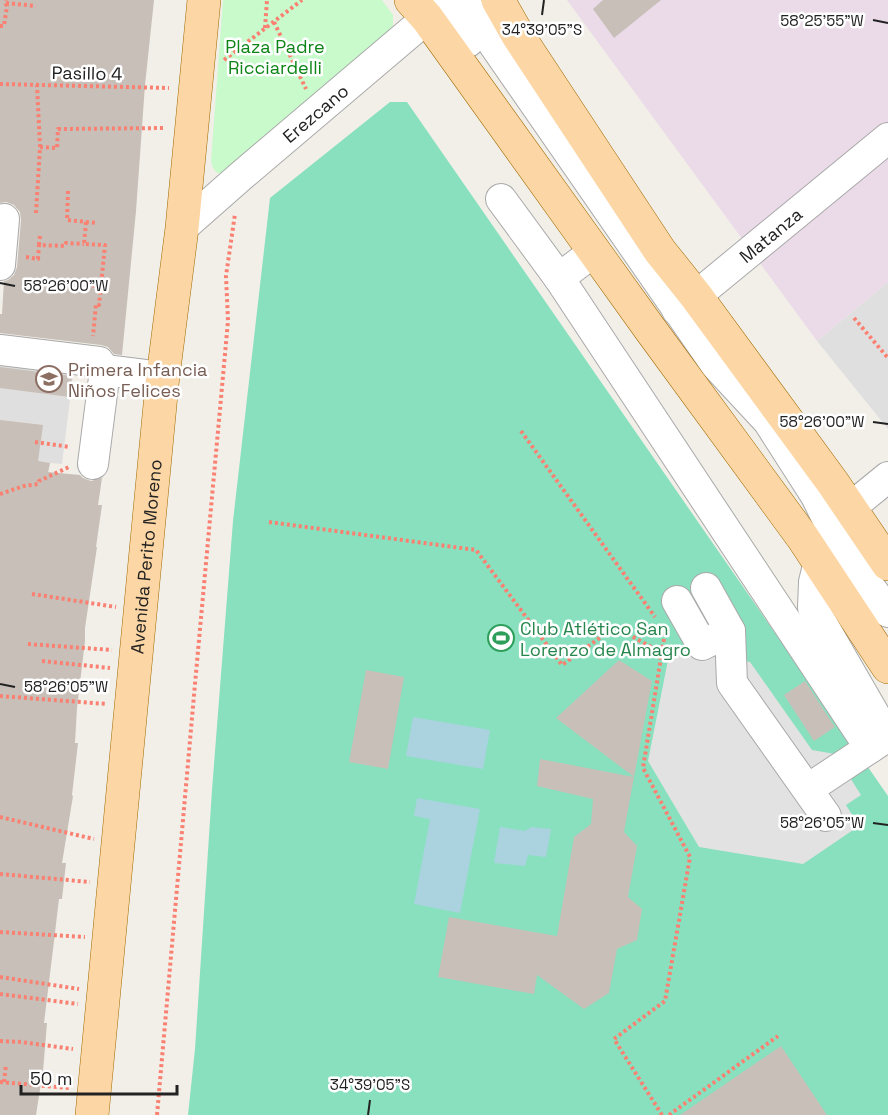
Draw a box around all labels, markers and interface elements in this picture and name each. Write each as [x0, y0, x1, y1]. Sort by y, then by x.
text: 58°25'55"W [780, 11, 864, 30]
text: 34°39'05"S [502, 20, 582, 39]
park label: Plaza Padre Ricciardelli [225, 35, 325, 79]
street label: Pasillo 4 [51, 61, 123, 85]
street label: Erezcano [278, 79, 353, 147]
street label: Matanza [734, 202, 807, 267]
text: 58°26'00"W [24, 276, 108, 295]
place label: Primera Infancia Niños Felices [68, 358, 207, 402]
school or university icon: Primera Infancia Niños Felices [34, 364, 64, 394]
text: 58°26'00"W [780, 412, 864, 431]
street label: Avenida Perito Moreno [125, 458, 166, 655]
place label: Club Atlético San Lorenzo de Almagro [520, 617, 691, 661]
sports icon: Club Atlético San Lorenzo de Almagro [486, 623, 516, 653]
text: 58°26'05"W [24, 677, 108, 696]
text: 58°26'05"W [780, 813, 864, 832]
scale bar [21, 1058, 177, 1096]
text: 50 m [30, 1067, 72, 1090]
text: 34°39'05"S [330, 1075, 410, 1094]

